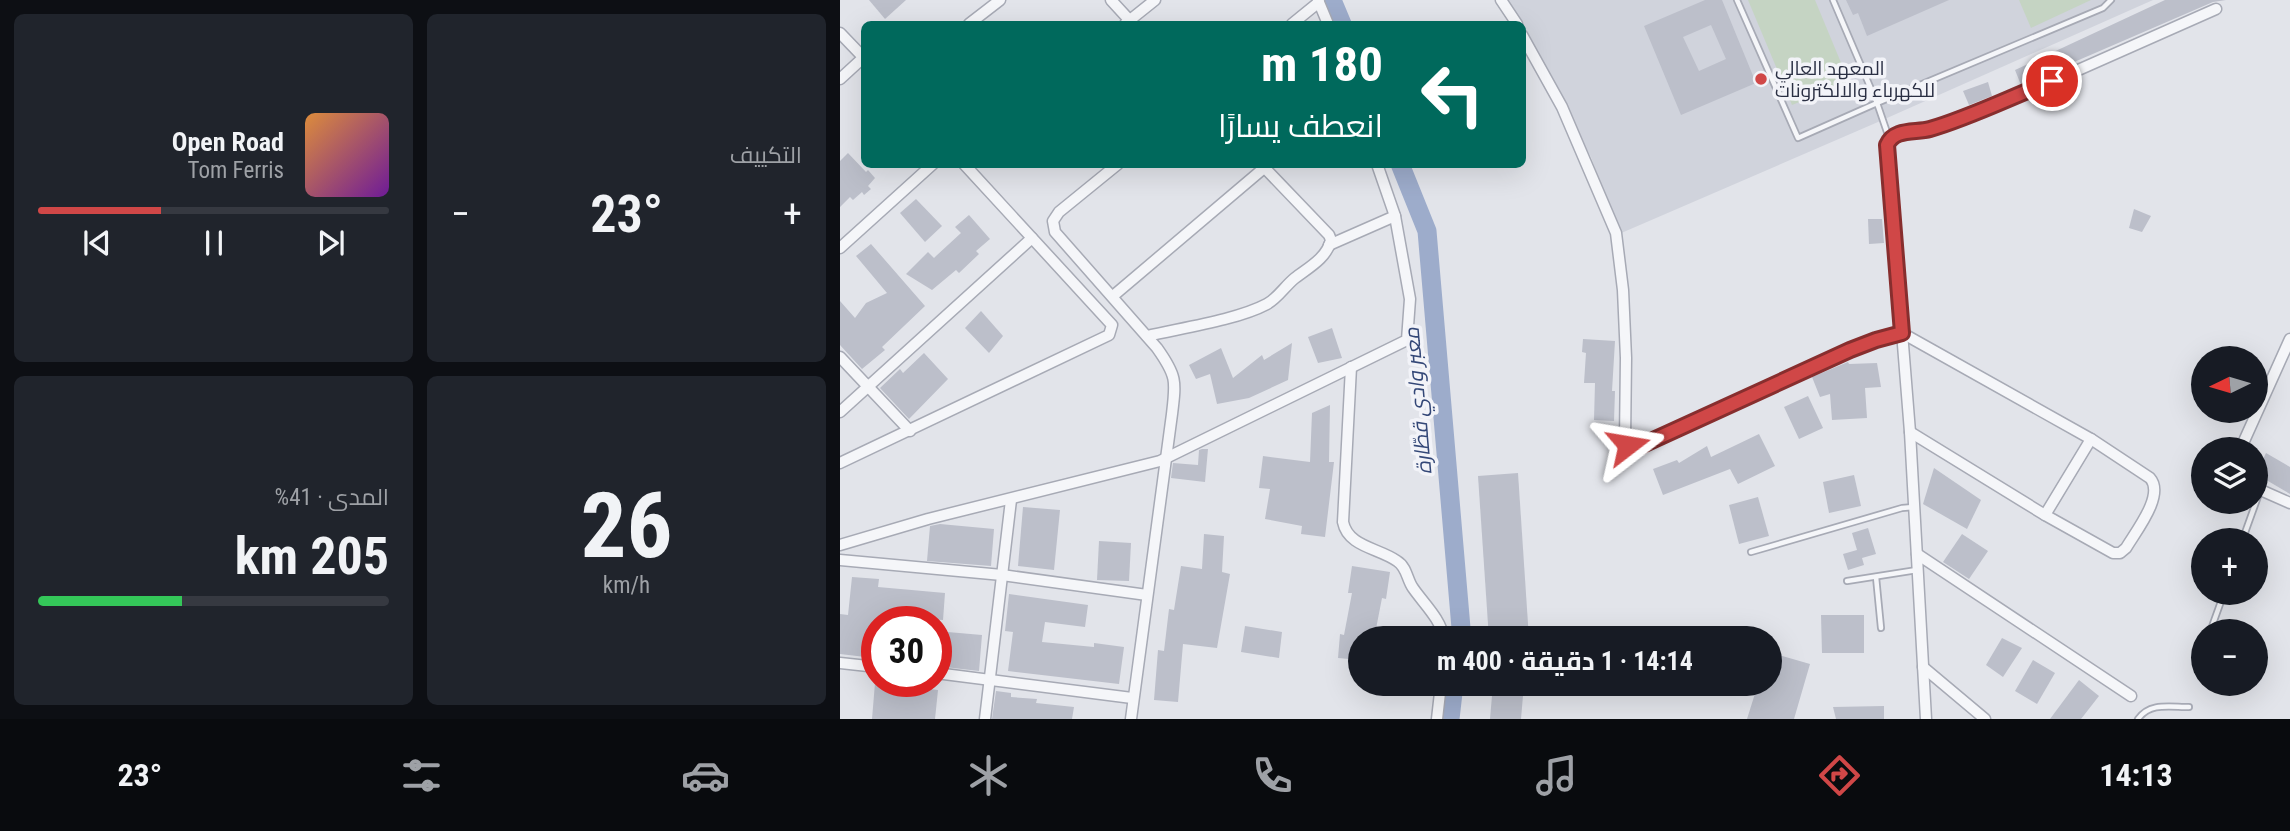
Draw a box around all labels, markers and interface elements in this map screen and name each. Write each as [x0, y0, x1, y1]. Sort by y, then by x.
text: 180 m [1261, 36, 1383, 93]
icon: left [1407, 49, 1498, 140]
pin [2022, 51, 2082, 111]
place label: المعهد العالي للكهرباء والالكترونات [1775, 57, 1935, 102]
icon: arrive [2033, 62, 2071, 100]
marker: المعهد العالي للكهرباء والالكترونات [1753, 71, 1769, 87]
text: انعطف يسارًا [1218, 107, 1383, 145]
text: Open Road [172, 127, 284, 157]
text: التكييف [730, 142, 802, 169]
text: Tom Ferris [188, 157, 284, 184]
text: 23° [590, 184, 663, 245]
text: − [451, 192, 470, 236]
text: + [783, 192, 802, 236]
icon: previous [78, 224, 116, 262]
icon: pause [195, 224, 233, 262]
icon: next [312, 224, 350, 262]
water label: معبر وادي قطّارة [1400, 326, 1441, 475]
north arrow [2191, 346, 2268, 424]
map controls [2191, 346, 2268, 696]
position arrow [1591, 408, 1665, 482]
button: layers [2191, 437, 2268, 514]
text: 26 [581, 473, 673, 579]
text: المدى · 41% [275, 484, 389, 511]
text: 205 km [235, 526, 389, 587]
button: + [2191, 528, 2268, 605]
text: km/h [603, 572, 650, 599]
speed limit sign: 30 [861, 606, 952, 697]
button: − [2191, 619, 2268, 696]
text: 14:14 · 1 دقيقة · 400 m [1437, 646, 1693, 676]
icon: filters [397, 751, 446, 800]
icon: car [681, 751, 730, 800]
icon: climate [964, 751, 1013, 800]
icon: phone [1248, 751, 1297, 800]
icon: music [1532, 751, 1581, 800]
icon: directions [1815, 751, 1864, 800]
text: 23° [117, 756, 162, 794]
text: 14:13 [2099, 756, 2173, 794]

